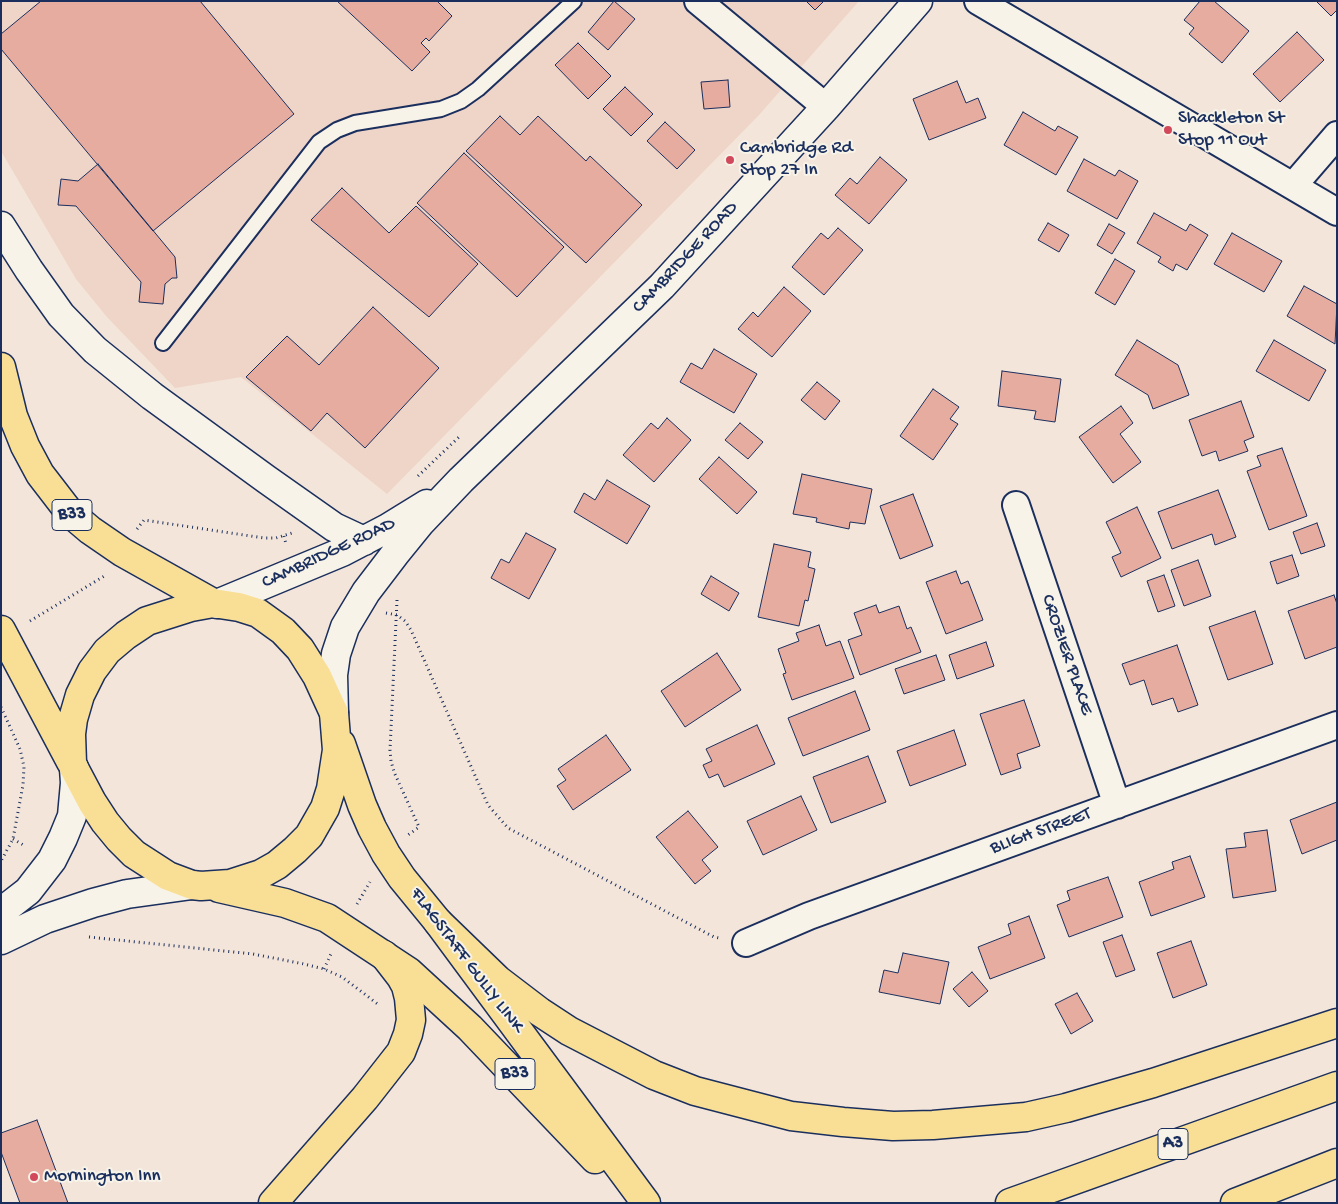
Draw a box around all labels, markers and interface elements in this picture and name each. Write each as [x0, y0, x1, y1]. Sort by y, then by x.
place label: Shackleton St Stop 11 Out [1178, 108, 1284, 152]
marker: Shackleton St Stop 11 Out [1162, 124, 1174, 136]
place label: Cambridge Rd Stop 27 In [740, 138, 853, 182]
marker: Cambridge Rd Stop 27 In [724, 154, 736, 166]
street label: CAMBRIDGE ROAD [628, 197, 744, 319]
road number: B33 [52, 500, 92, 530]
street label: CAMBRIDGE ROAD [259, 513, 399, 595]
street label: CROZIER PLACE [1035, 592, 1097, 718]
street label: BLIGH STREET [987, 803, 1095, 861]
street label: FLAGSTAFF GULLY LINK [404, 884, 528, 1038]
road number: B33 [495, 1058, 535, 1090]
road number: A3 [1158, 1128, 1188, 1160]
place label: Mornington Inn [44, 1166, 161, 1188]
marker: Mornington Inn [28, 1171, 40, 1183]

